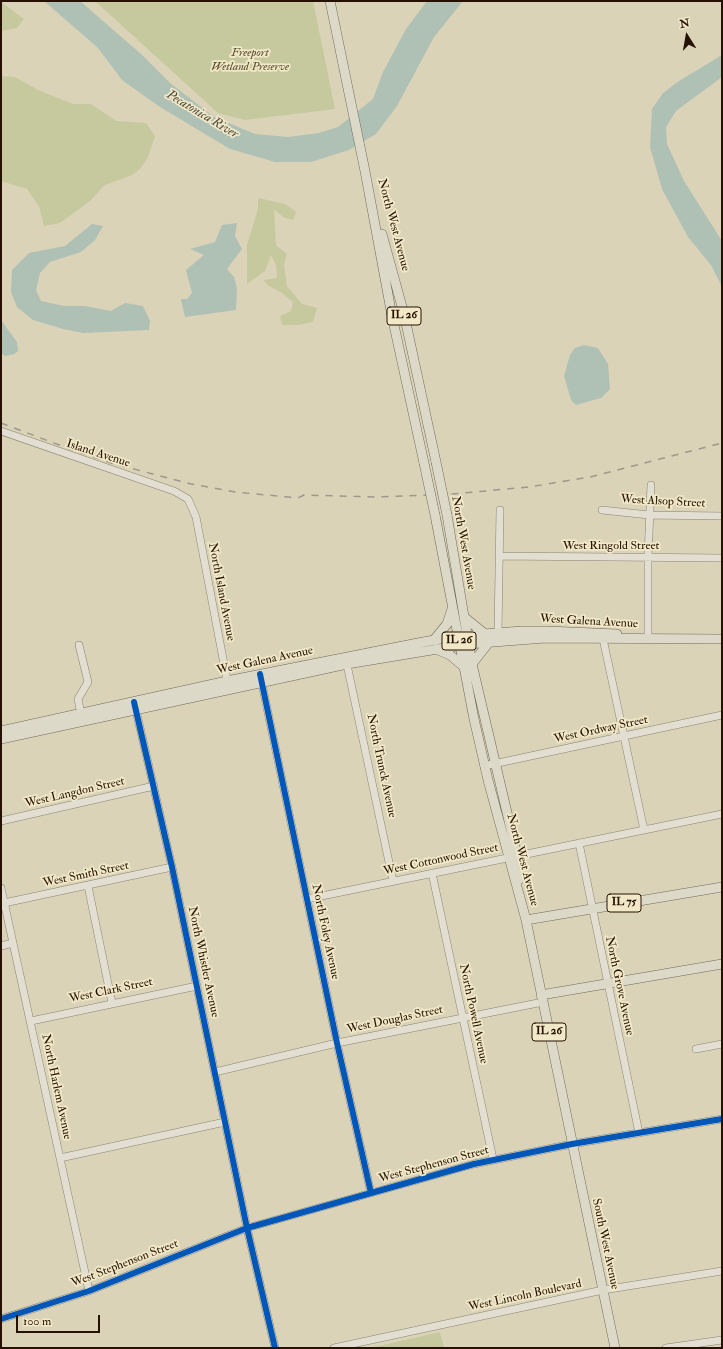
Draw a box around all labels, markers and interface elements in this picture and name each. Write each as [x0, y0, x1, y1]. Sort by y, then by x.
north arrow [667, 16, 707, 56]
text: N [679, 16, 691, 31]
park label: Freeport Wetland Preserve [211, 46, 289, 74]
water label: Pecatonica River [163, 87, 241, 143]
street label: North West Avenue [374, 177, 412, 273]
road number: IL 26 [387, 307, 421, 325]
street label: Island Avenue [64, 437, 132, 471]
street label: West Alsop Street [620, 493, 706, 511]
street label: North West Avenue [448, 495, 478, 591]
street label: West Ringold Street [563, 539, 659, 553]
street label: North Island Avenue [204, 542, 238, 642]
street label: West Galena Avenue [540, 612, 638, 632]
road number: IL 26 [442, 632, 476, 650]
street label: West Galena Avenue [216, 644, 314, 678]
street label: North Trunck Avenue [363, 713, 399, 819]
street label: West Ordway Street [553, 713, 649, 747]
street label: West Langdon Street [24, 775, 126, 811]
street label: North West Avenue [503, 812, 541, 908]
street label: West Cottonwood Street [382, 841, 500, 879]
street label: West Smith Street [42, 859, 130, 891]
street label: North Foley Avenue [308, 883, 342, 981]
road number: IL 75 [607, 894, 641, 912]
street label: North Whistler Avenue [184, 905, 222, 1019]
street label: North Grove Avenue [601, 935, 637, 1037]
street label: North Powell Avenue [455, 963, 491, 1065]
street label: West Clark Street [68, 975, 154, 1007]
street label: West Douglas Street [346, 1003, 444, 1037]
road number: IL 26 [532, 1023, 566, 1041]
street label: North Harlem Avenue [38, 1033, 74, 1141]
street label: West Stephenson Street [377, 1143, 491, 1187]
street label: South West Avenue [588, 1197, 622, 1291]
street label: West Stephenson Street [70, 1237, 180, 1291]
street label: West Lincoln Boulevard [467, 1277, 583, 1315]
scale bar [18, 1307, 102, 1333]
text: 100 m [23, 1314, 51, 1329]

